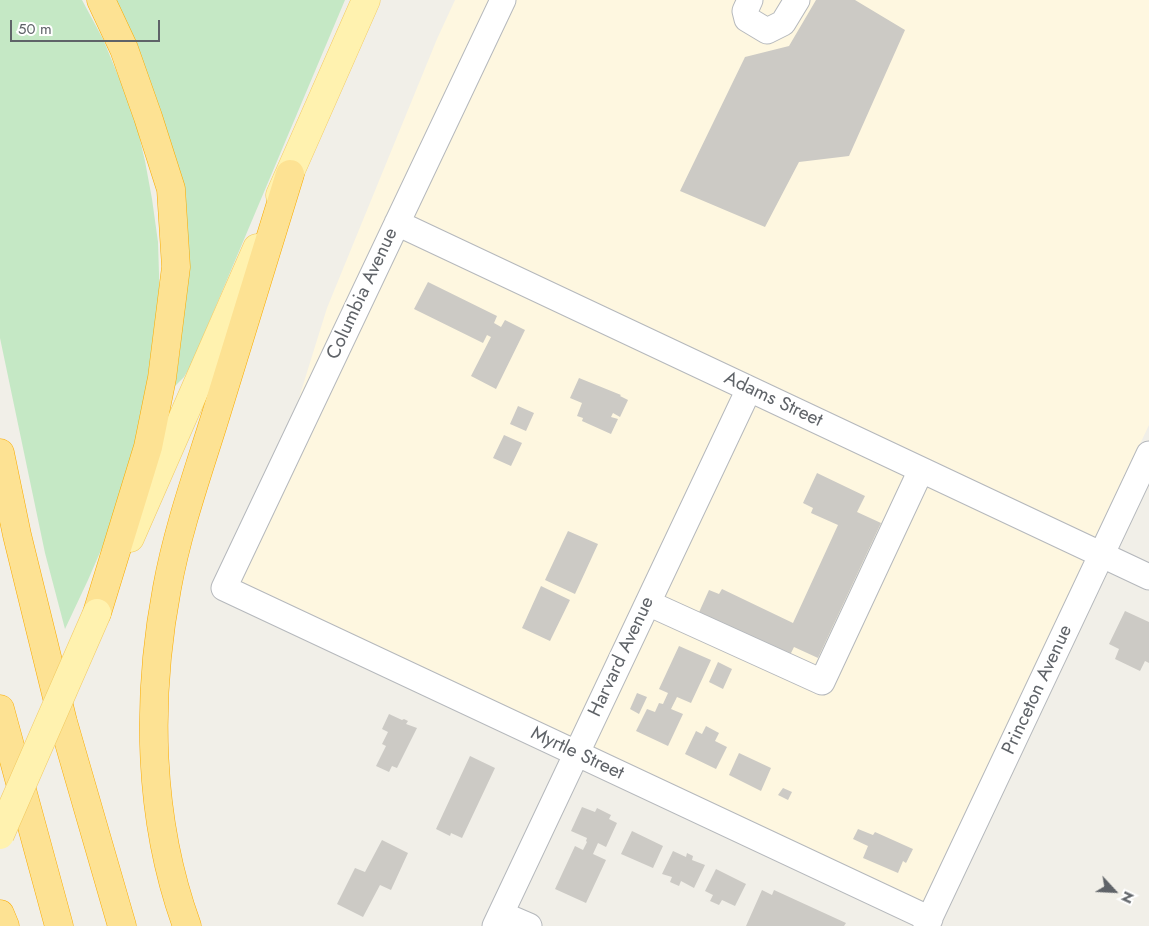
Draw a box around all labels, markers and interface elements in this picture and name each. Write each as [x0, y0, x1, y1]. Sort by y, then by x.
scale bar [12, 10, 162, 42]
text: 50 m [18, 18, 52, 40]
street label: Columbia Avenue [323, 225, 403, 363]
street label: Adams Street [720, 367, 826, 433]
street label: Harvard Avenue [584, 593, 660, 721]
street label: Princeton Avenue [998, 622, 1078, 758]
street label: Myrtle Street [527, 723, 627, 785]
north arrow [1089, 866, 1139, 916]
text: N [1116, 888, 1139, 907]

